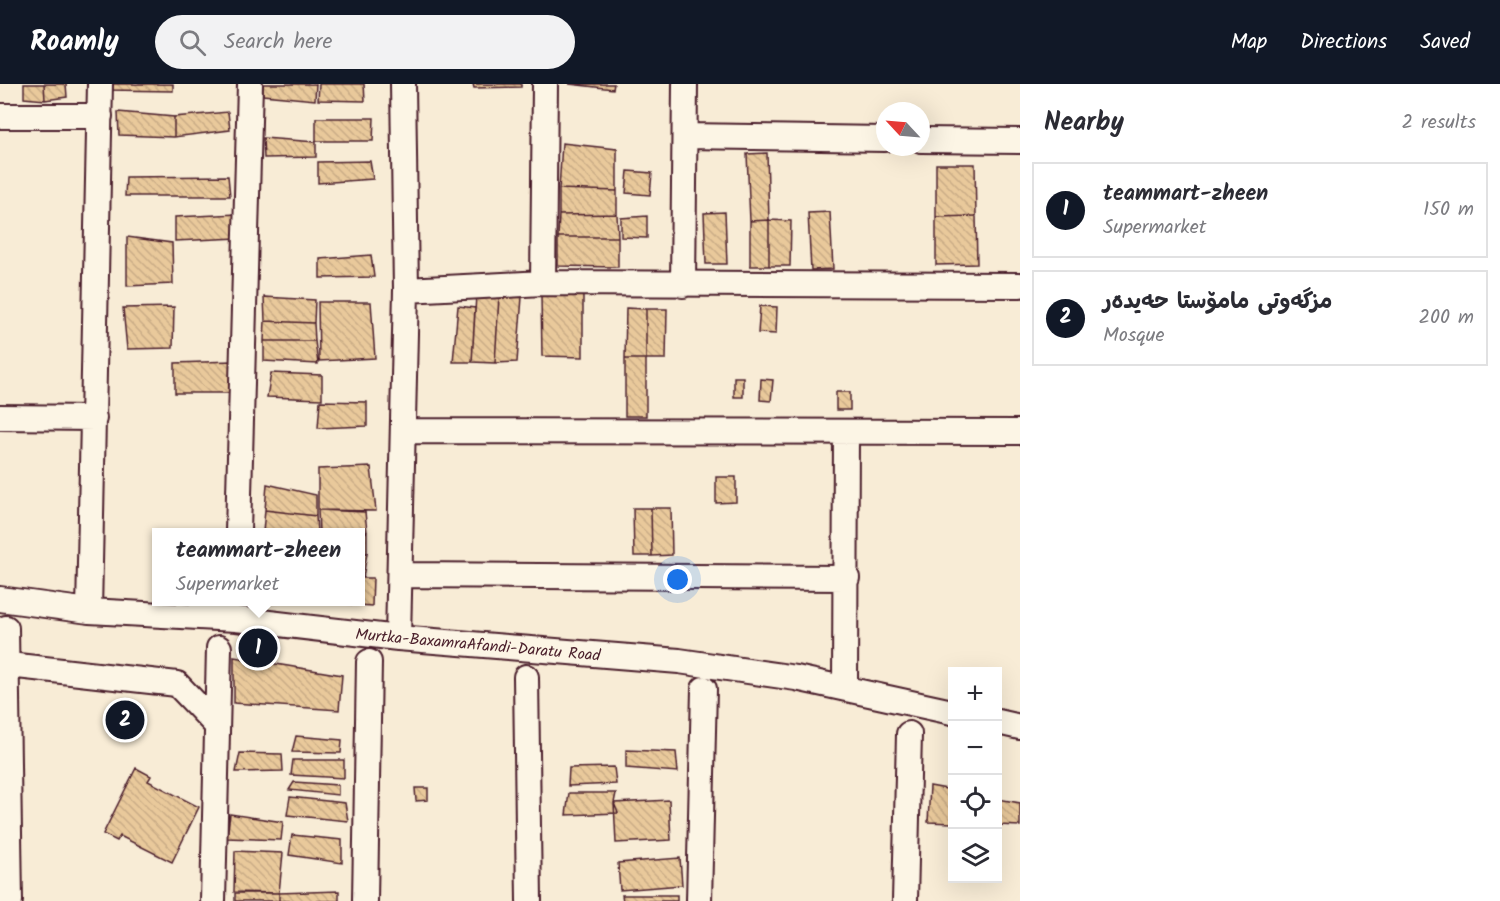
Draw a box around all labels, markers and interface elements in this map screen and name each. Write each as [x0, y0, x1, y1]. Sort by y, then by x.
search box [155, 15, 575, 69]
text: Roamly [30, 20, 119, 65]
text: Search here [224, 25, 332, 60]
icon: search [176, 26, 209, 59]
text: Map [1231, 26, 1267, 59]
text: Directions [1300, 26, 1387, 59]
text: Saved [1420, 26, 1470, 59]
north arrow [876, 102, 930, 156]
text: Nearby [1044, 102, 1124, 144]
text: 2 results [1401, 107, 1476, 139]
text: teammart-zheen [1103, 177, 1268, 212]
text: 1 [1062, 194, 1069, 226]
text: 150 m [1423, 194, 1474, 226]
text: Supermarket [1103, 212, 1206, 244]
text: مزگەوتی مامۆستا حەیدەر [1103, 285, 1332, 320]
text: 2 [1060, 302, 1071, 334]
text: 200 m [1418, 302, 1474, 334]
text: Mosque [1103, 320, 1164, 352]
popup [152, 528, 365, 606]
text: teammart-zheen [176, 534, 341, 569]
your location [663, 565, 692, 594]
text: Supermarket [176, 569, 279, 601]
street label: Murtka-BaxamraAfandi-Daratu Road [354, 622, 602, 669]
pin: 1 [238, 626, 278, 670]
map controls [948, 667, 1002, 883]
button: + [948, 667, 1002, 721]
pin: 2 [106, 698, 144, 742]
button: − [948, 721, 1002, 775]
button: locate [948, 775, 1002, 829]
button: layers [948, 829, 1002, 883]

